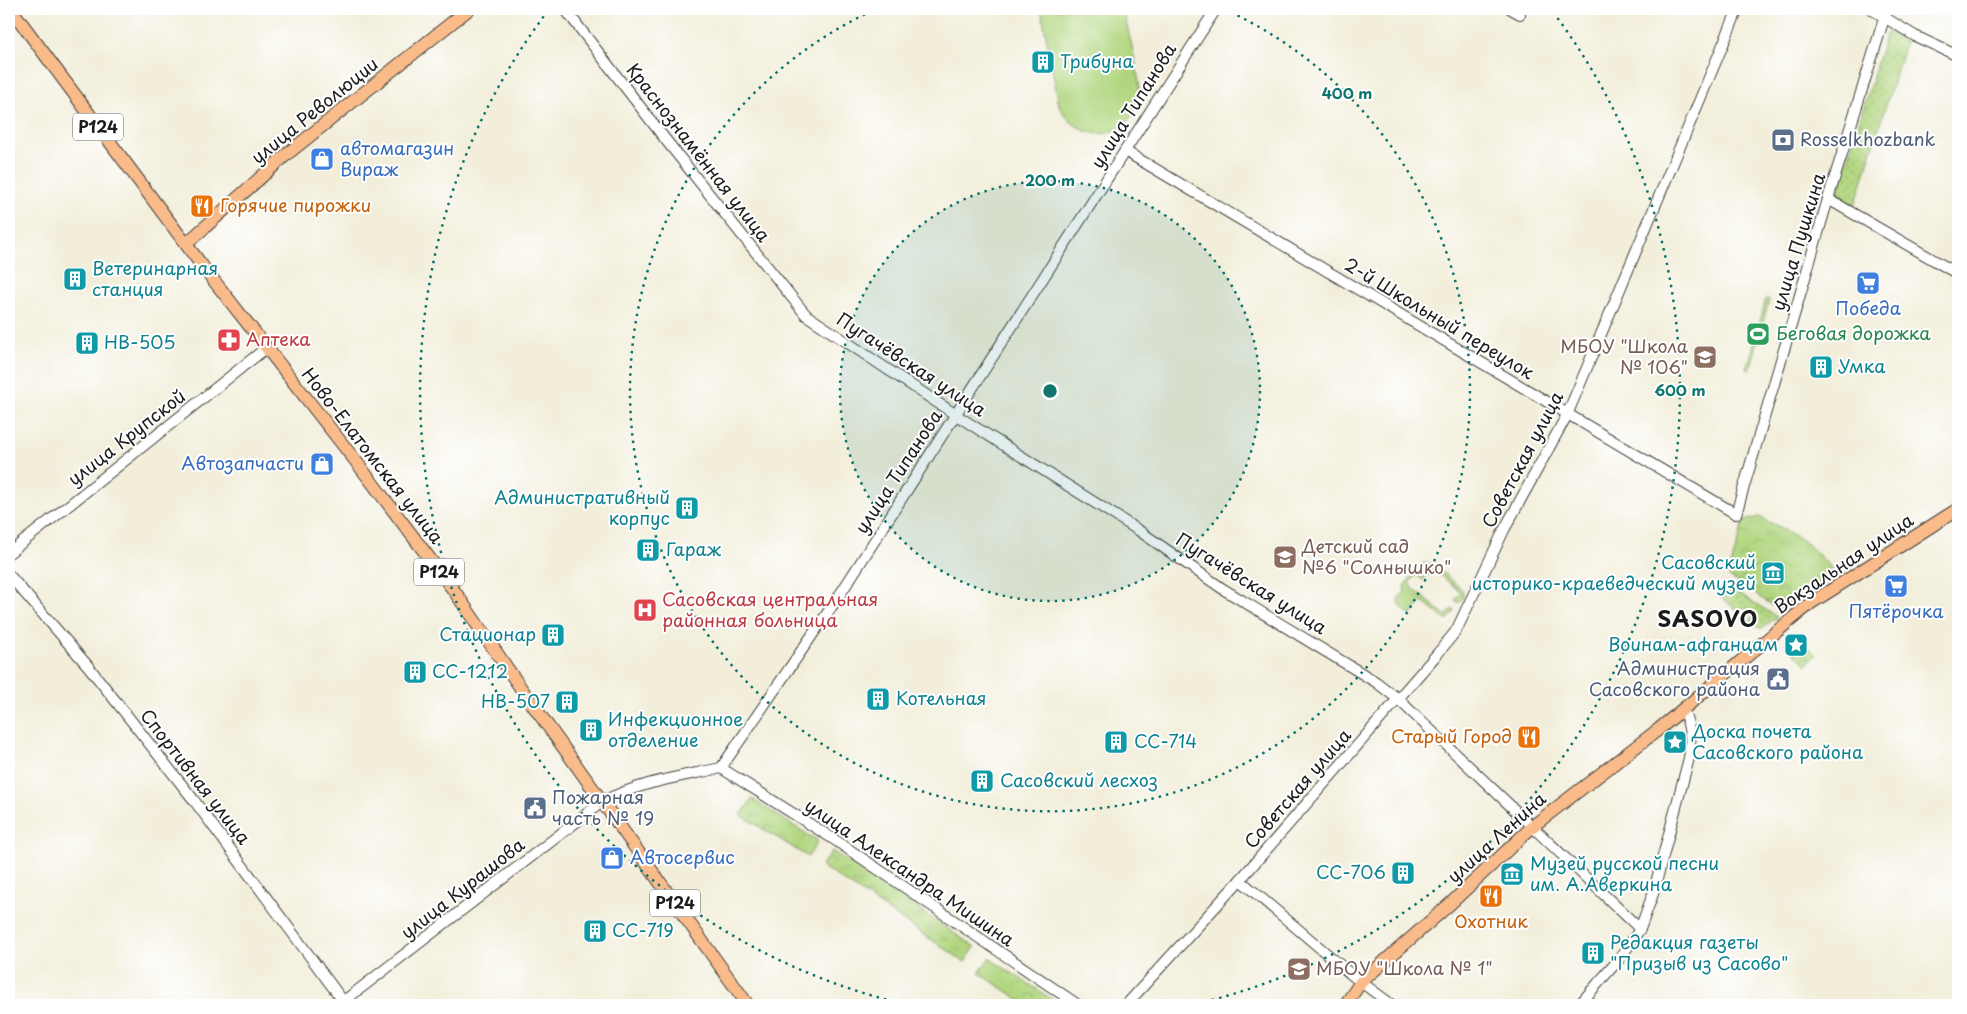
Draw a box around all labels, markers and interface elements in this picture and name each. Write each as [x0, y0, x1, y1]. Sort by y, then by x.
street label: улица Типанова [1083, 37, 1183, 173]
place label: Трибуна [1060, 47, 1135, 74]
building icon: Трибуна [1030, 49, 1056, 75]
street label: улица Революции [245, 50, 384, 170]
street label: Краснознамённая улица [621, 57, 778, 248]
text: 400 m [1322, 81, 1372, 104]
road number: Р124 [73, 114, 123, 140]
place label: Rosselkhozbank [1800, 125, 1936, 152]
bank icon: Rosselkhozbank [1770, 127, 1796, 153]
place label: автомагазин Вираж [340, 134, 454, 182]
shop icon: автомагазин Вираж [309, 146, 335, 172]
text: 200 m [1025, 168, 1075, 191]
street label: улица Пушкина [1764, 169, 1832, 314]
place label: Горячие пирожки [220, 191, 371, 218]
restaurant icon: Горячие пирожки [189, 193, 215, 219]
street label: 2-й Школьный переулок [1340, 250, 1540, 385]
place label: Ветеринарная станция [92, 254, 218, 302]
building icon: Ветеринарная станция [62, 266, 88, 292]
supermarket icon: Победа [1855, 270, 1881, 296]
place label: Победа [1835, 294, 1902, 321]
street label: Пугачёвская улица [832, 305, 993, 423]
place label: Беговая дорожка [1776, 319, 1931, 346]
sports icon: Беговая дорожка [1745, 321, 1771, 347]
place label: Аптека [246, 325, 311, 352]
pharmacy icon: Аптека [216, 327, 242, 353]
place label: НВ-505 [104, 328, 175, 355]
building icon: НВ-505 [74, 330, 100, 356]
place label: МБОУ "Школа № 106" [1560, 332, 1689, 380]
school or university icon: МБОУ "Школа № 106" [1692, 344, 1718, 370]
place label: Умка [1838, 352, 1886, 379]
building icon: Умка [1808, 354, 1834, 380]
street label: Ново-Елатомская улица [296, 361, 451, 549]
text: 600 m [1654, 378, 1706, 401]
street label: улица Крупской [61, 382, 191, 492]
centre of rings [1041, 382, 1059, 400]
street label: Советская улица [1474, 386, 1569, 532]
street label: улица Типанова [847, 403, 949, 539]
place label: Автозапчасти [181, 449, 304, 476]
shop icon: Автозапчасти [309, 451, 335, 477]
place label: Административный корпус [494, 483, 670, 531]
building icon: Административный корпус [674, 495, 700, 521]
street label: Вокзальная улица [1768, 506, 1919, 620]
street label: Пугачёвская улица [1171, 525, 1333, 641]
place label: Детский сад №6 "Солнышко" [1301, 532, 1451, 580]
place label: Гараж [666, 535, 722, 562]
building icon: Гараж [635, 537, 661, 563]
school or university icon: Детский сад №6 "Солнышко" [1272, 544, 1298, 570]
place label: Сасовский историко-краеведческий музей [1472, 548, 1756, 596]
road number: Р124 [414, 558, 464, 586]
museum icon: Сасовский историко-краеведческий музей [1760, 560, 1786, 586]
supermarket icon: Пятёрочка [1883, 573, 1909, 599]
place label: Сасовская центральная районная больница [662, 585, 878, 633]
hospital icon: Сасовская центральная районная больница [632, 597, 658, 623]
place label: Пятёрочка [1848, 597, 1944, 624]
district label: SASOVO [1658, 601, 1758, 634]
place label: Стационар [439, 620, 536, 647]
building icon: Стационар [540, 622, 566, 648]
place label: Воинам-афганцам [1608, 630, 1778, 657]
place icon: Воинам-афганцам [1783, 632, 1809, 658]
place label: Администрация Сасовского района [1589, 654, 1761, 702]
place label: СС-1212 [432, 657, 508, 684]
building icon: СС-1212 [402, 659, 428, 685]
public building icon: Администрация Сасовского района [1765, 666, 1791, 692]
place label: Котельная [896, 684, 987, 711]
building icon: Котельная [865, 686, 891, 712]
place label: НВ-507 [481, 687, 550, 714]
building icon: НВ-507 [554, 689, 580, 715]
street label: Спортивная улица [135, 703, 258, 850]
place label: Инфекционное отделение [608, 705, 743, 753]
building icon: Инфекционное отделение [578, 717, 604, 743]
place label: Доска почета Сасовского района [1691, 717, 1864, 765]
street label: Советская улица [1237, 722, 1357, 854]
place label: Старый Город [1391, 722, 1512, 749]
restaurant icon: Старый Город [1516, 724, 1542, 750]
place label: СС-714 [1134, 727, 1197, 754]
building icon: СС-714 [1103, 729, 1129, 755]
place icon: Доска почета Сасовского района [1662, 729, 1688, 755]
place label: Сасовский лесхоз [1000, 766, 1158, 793]
building icon: Сасовский лесхоз [969, 768, 995, 794]
place label: Пожарная часть № 19 [552, 783, 654, 831]
street label: улица Ленина [1441, 785, 1552, 889]
street label: улица Александра Мишина [800, 791, 1021, 953]
public building icon: Пожарная часть № 19 [522, 795, 548, 821]
street label: улица Курашова [394, 830, 530, 945]
place label: Автосервис [630, 843, 735, 870]
shop icon: Автосервис [599, 845, 625, 871]
place label: Музей русской песни им. А.Аверкина [1530, 849, 1719, 897]
place label: СС-706 [1316, 858, 1386, 885]
building icon: СС-706 [1390, 860, 1416, 886]
museum icon: Музей русской песни им. А.Аверкина [1499, 861, 1525, 887]
restaurant icon: Охотник [1478, 883, 1504, 909]
road number: Р124 [650, 890, 700, 916]
place label: Охотник [1454, 907, 1528, 934]
place label: СС-719 [612, 916, 674, 943]
building icon: СС-719 [582, 918, 608, 944]
place label: Редакция газеты "Призыв из Сасово" [1610, 928, 1788, 976]
building icon: Редакция газеты "Призыв из Сасово" [1580, 940, 1606, 966]
place label: МБОУ "Школа № 1" [1316, 954, 1493, 981]
school or university icon: МБОУ "Школа № 1" [1286, 956, 1312, 982]

